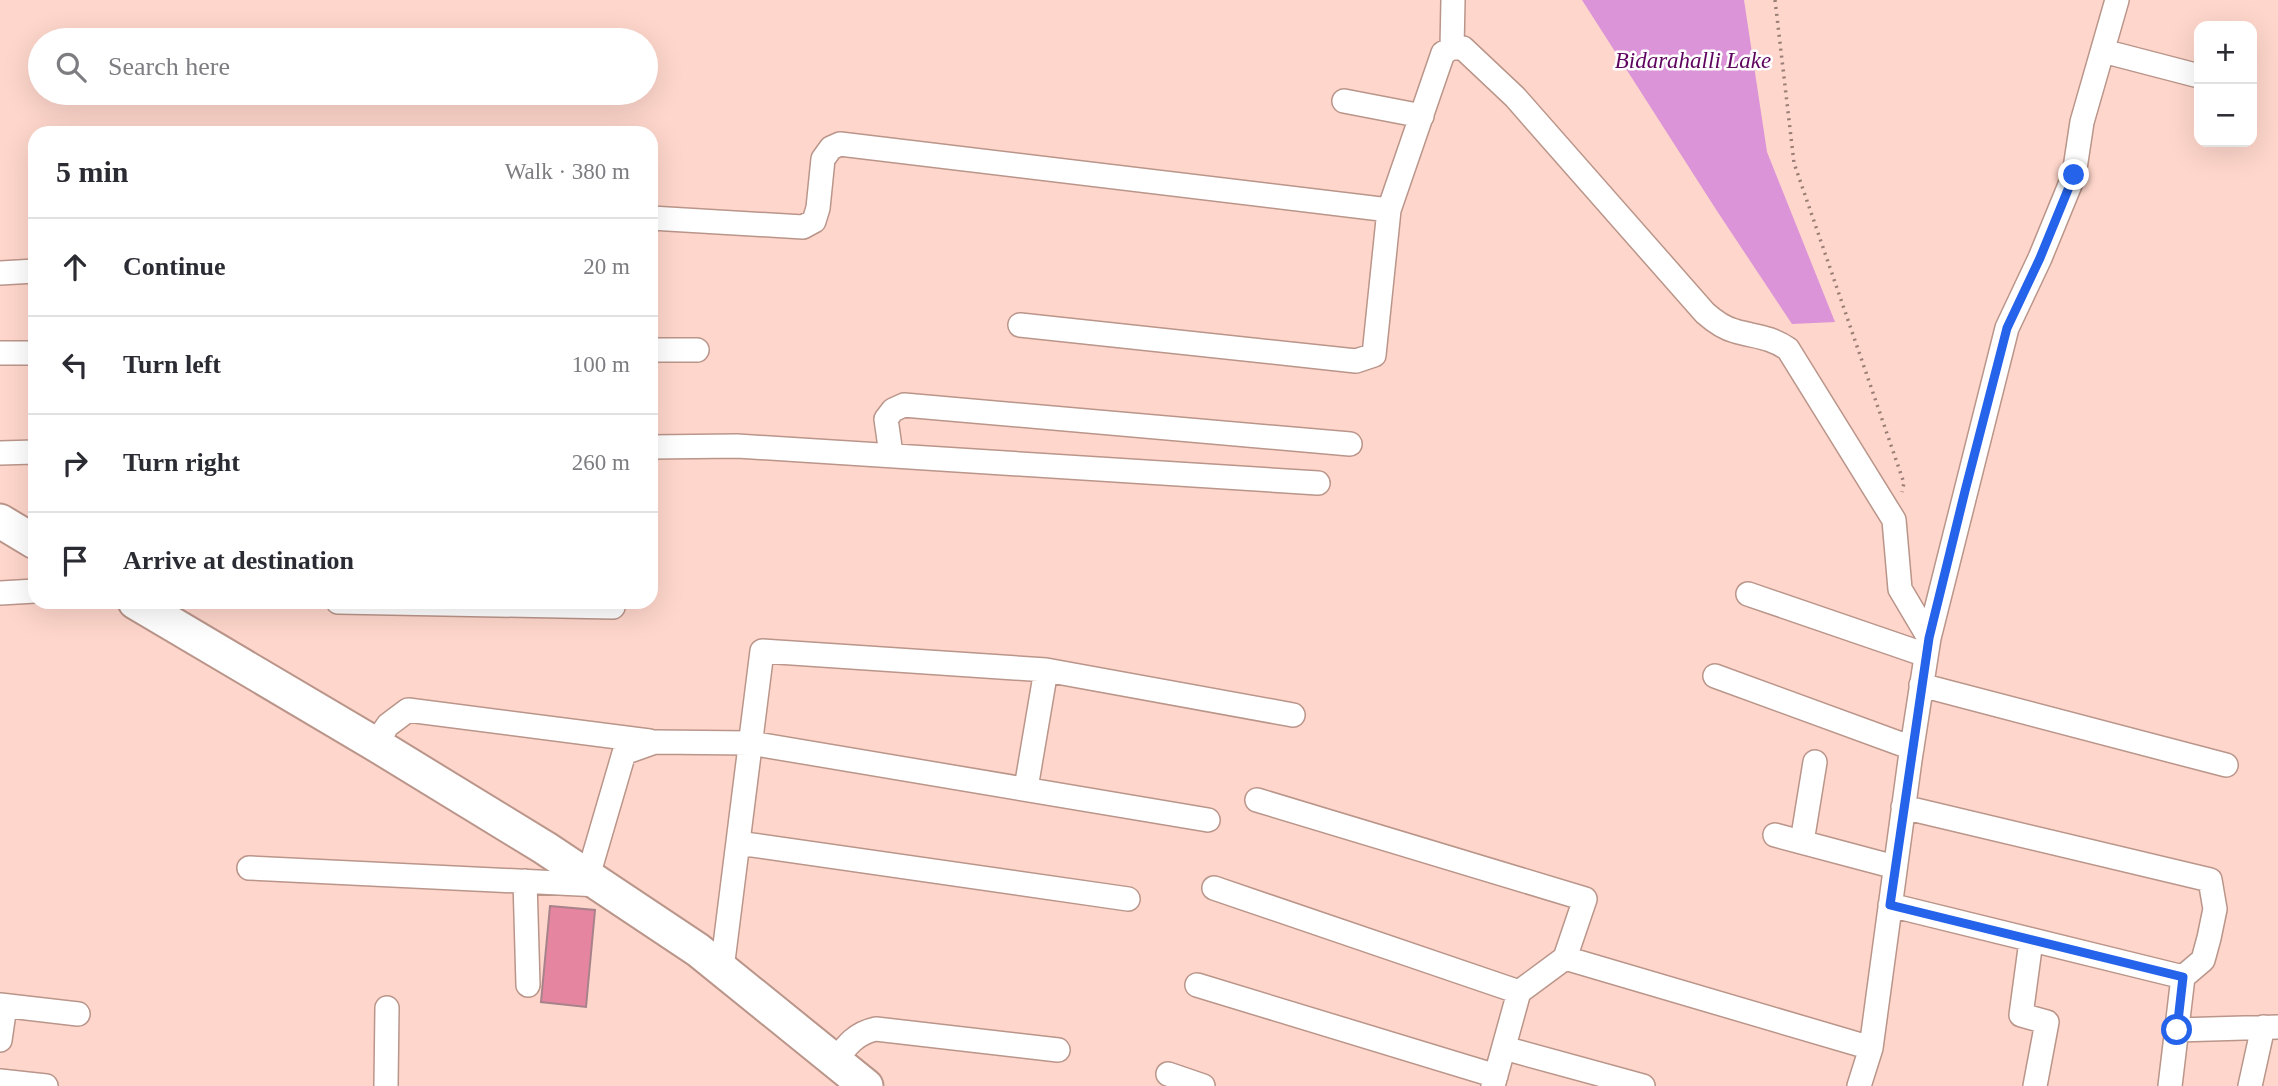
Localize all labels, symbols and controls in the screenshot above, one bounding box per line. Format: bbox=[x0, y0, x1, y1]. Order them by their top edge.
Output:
map controls bbox=[2194, 21, 2257, 147]
button: + bbox=[2194, 21, 2257, 84]
search box bbox=[28, 28, 658, 105]
icon: search bbox=[52, 48, 90, 86]
water label: Bidarahalli Lake bbox=[1615, 48, 1771, 73]
text: Search here bbox=[108, 52, 230, 81]
button: − bbox=[2194, 84, 2257, 147]
text: 5 min bbox=[56, 155, 129, 188]
text: Walk · 380 m bbox=[505, 159, 630, 184]
route end bbox=[2058, 159, 2089, 190]
icon: ahead bbox=[56, 248, 94, 286]
text: Continue bbox=[123, 252, 226, 281]
text: 20 m bbox=[583, 254, 630, 279]
icon: left bbox=[56, 346, 94, 384]
text: Turn left bbox=[123, 350, 221, 379]
text: 100 m bbox=[572, 352, 630, 377]
icon: right bbox=[56, 444, 94, 482]
text: Turn right bbox=[123, 448, 240, 477]
text: 260 m bbox=[572, 450, 630, 475]
icon: arrive bbox=[56, 542, 94, 580]
text: Arrive at destination bbox=[123, 546, 354, 575]
route start bbox=[2161, 1014, 2192, 1045]

